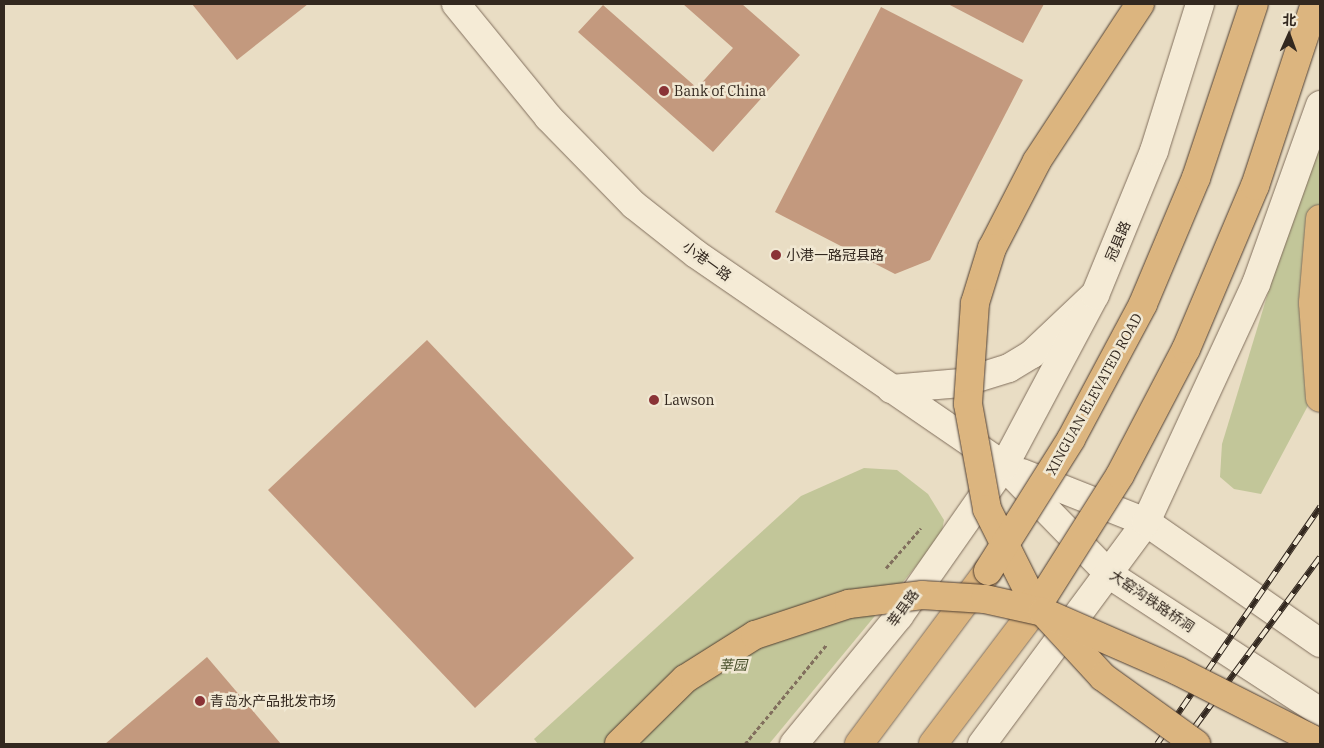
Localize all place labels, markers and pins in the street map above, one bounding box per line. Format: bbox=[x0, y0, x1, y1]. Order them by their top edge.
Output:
place label: Bank of China bbox=[674, 83, 766, 99]
marker: Bank of China bbox=[658, 85, 670, 97]
place label: 小港一路冠县路 bbox=[786, 247, 884, 263]
marker: 小港一路冠县路 bbox=[770, 249, 782, 261]
place label: Lawson bbox=[664, 392, 714, 408]
marker: Lawson bbox=[648, 394, 660, 406]
place label: 青岛水产品批发市场 bbox=[210, 693, 336, 709]
marker: 青岛水产品批发市场 bbox=[194, 695, 206, 707]

